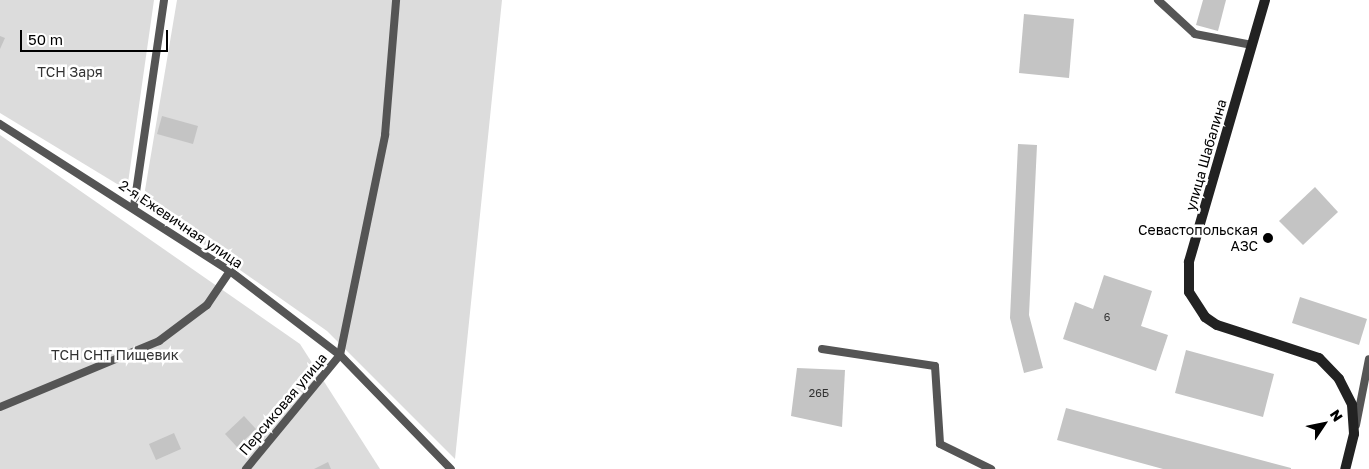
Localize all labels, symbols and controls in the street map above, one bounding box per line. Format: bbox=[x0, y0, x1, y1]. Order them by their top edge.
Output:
scale bar bbox=[22, 20, 170, 52]
text: 50 m bbox=[28, 30, 63, 48]
park label: ТСН Заря bbox=[37, 64, 103, 80]
street label: улица Шабалина bbox=[1182, 97, 1230, 213]
street label: 2-я Ежевичная улица bbox=[116, 176, 246, 272]
place label: Севастопольская АЗС bbox=[1138, 222, 1258, 254]
marker: Севастопольская АЗС bbox=[1262, 232, 1274, 244]
house number: 6 bbox=[1104, 310, 1110, 324]
park label: ТСН СНТ Пищевик bbox=[51, 347, 179, 363]
street label: Персиковая улица bbox=[235, 350, 331, 458]
house number: 26Б bbox=[809, 386, 829, 400]
north arrow bbox=[1299, 399, 1349, 449]
text: N bbox=[1327, 406, 1347, 424]

